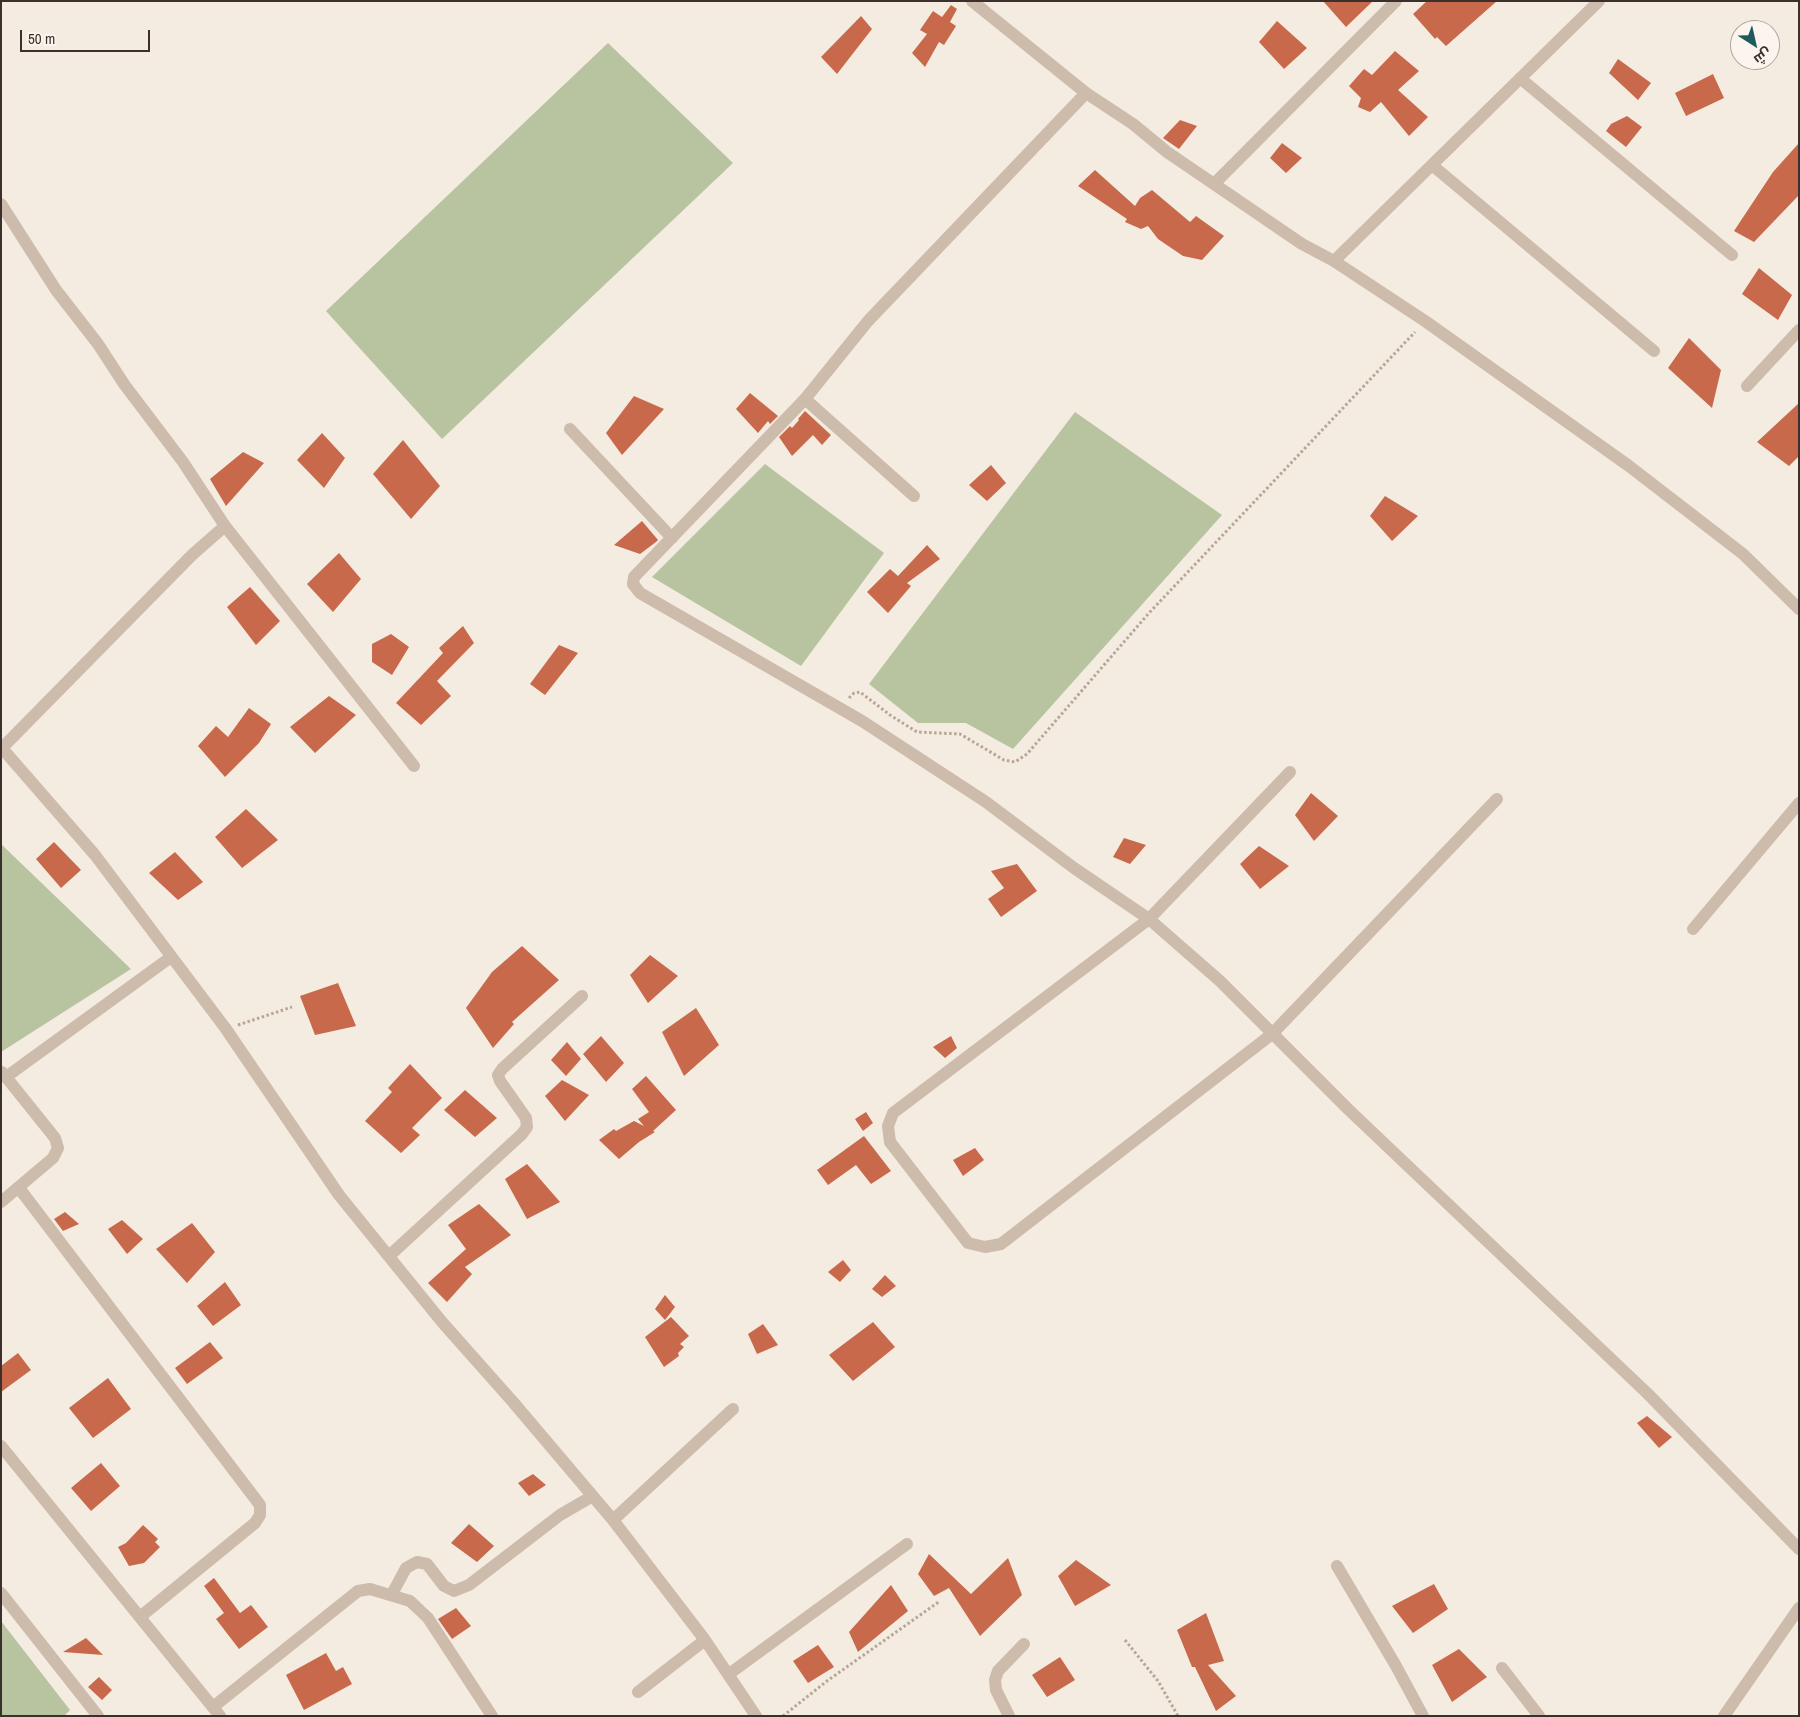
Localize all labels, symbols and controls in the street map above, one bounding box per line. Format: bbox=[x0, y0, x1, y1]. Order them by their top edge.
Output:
scale bar bbox=[22, 20, 152, 52]
north arrow bbox=[1730, 20, 1780, 70]
text: 50 m bbox=[28, 28, 55, 49]
text: ش bbox=[1751, 44, 1776, 69]

